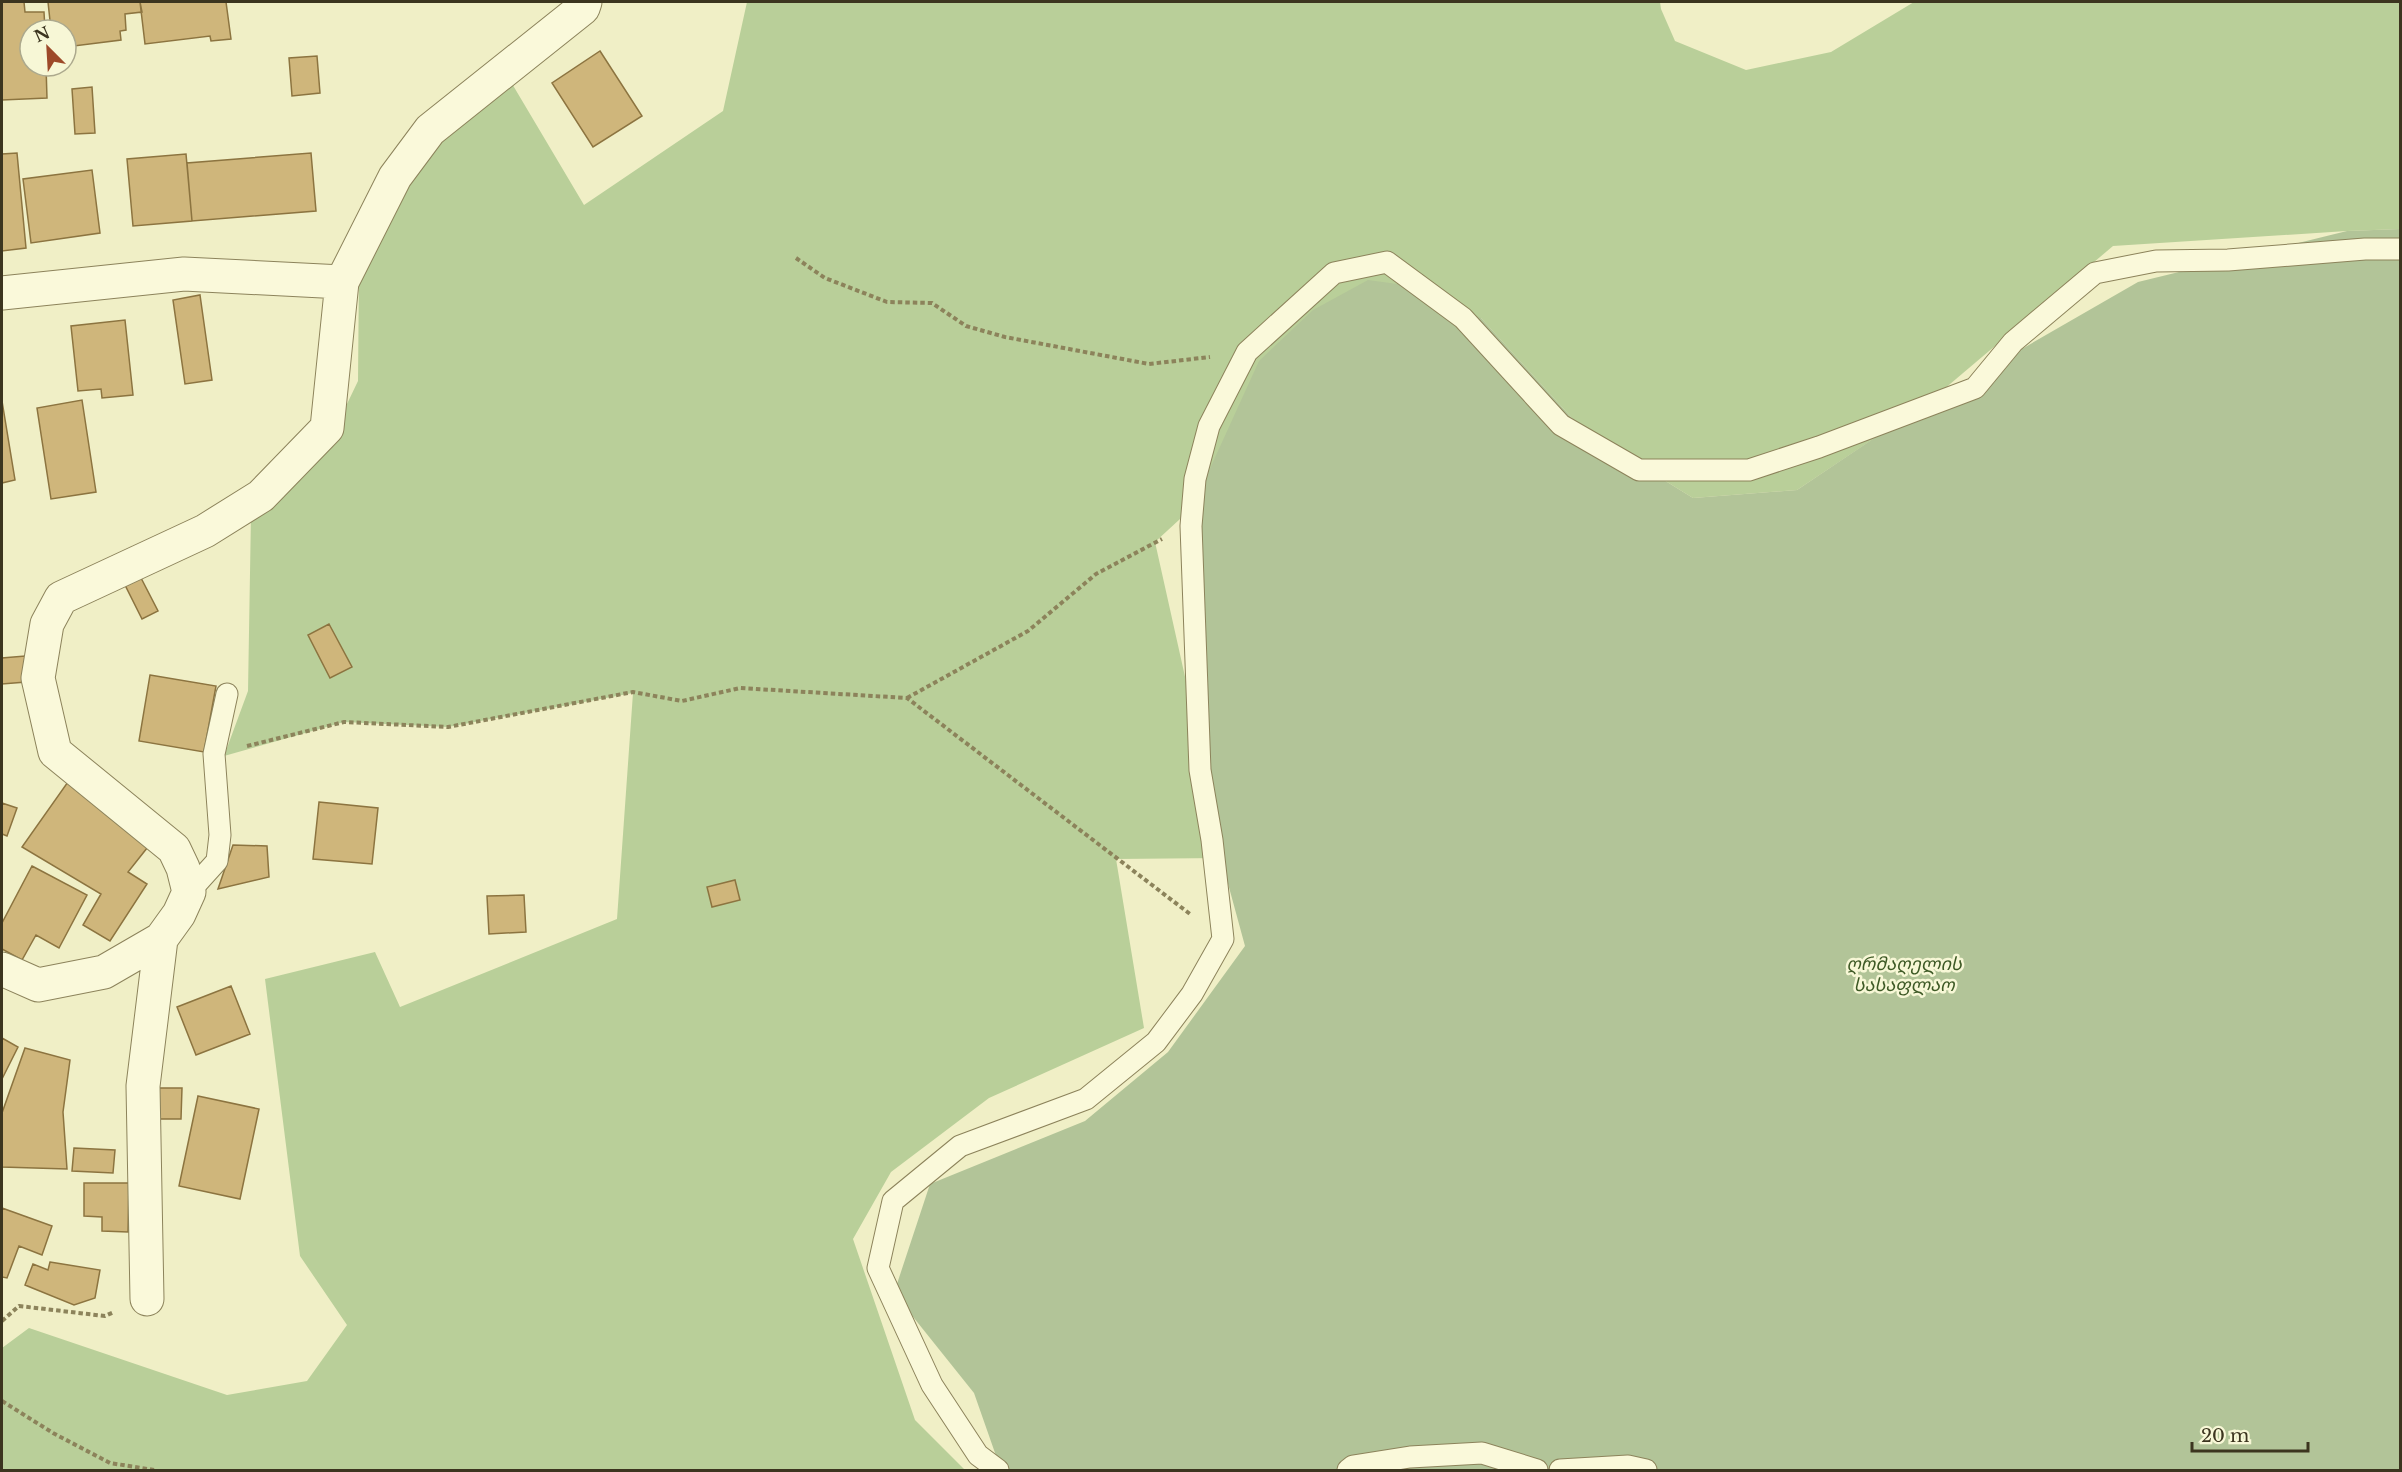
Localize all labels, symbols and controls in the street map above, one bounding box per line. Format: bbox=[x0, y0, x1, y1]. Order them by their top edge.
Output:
north arrow bbox=[18, 18, 78, 78]
text: N bbox=[31, 22, 53, 46]
park label: ღრმაღელის სასაფლაო bbox=[1846, 953, 1963, 996]
scale bar bbox=[2192, 1415, 2308, 1453]
text: 20 m bbox=[2201, 1425, 2249, 1447]

